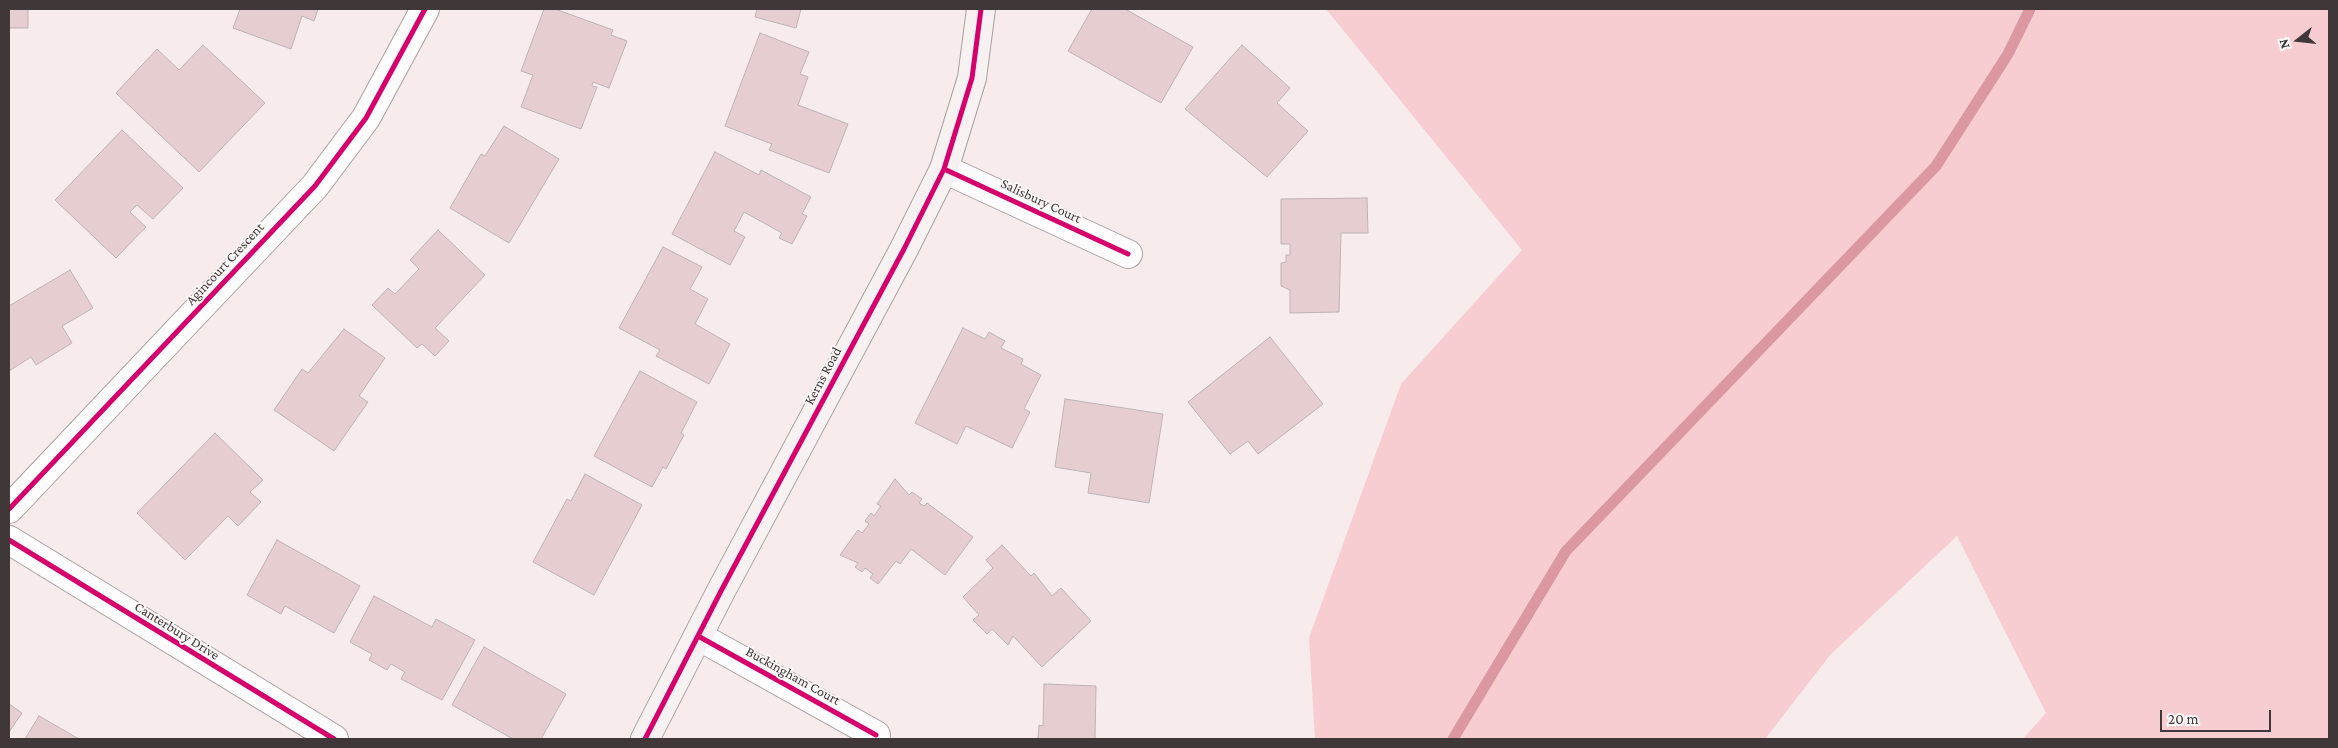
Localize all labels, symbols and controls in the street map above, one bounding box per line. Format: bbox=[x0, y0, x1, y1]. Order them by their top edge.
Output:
north arrow bbox=[2273, 15, 2323, 65]
text: N bbox=[2275, 37, 2293, 51]
street label: Salisbury Court bbox=[998, 175, 1084, 227]
street label: Agincourt Crescent bbox=[182, 219, 268, 309]
street label: Kerns Road bbox=[801, 344, 845, 408]
street label: Canterbury Drive bbox=[131, 598, 223, 664]
street label: Buckingham Court bbox=[743, 643, 843, 709]
scale bar bbox=[2163, 700, 2274, 732]
text: 20 m bbox=[2168, 711, 2199, 727]

